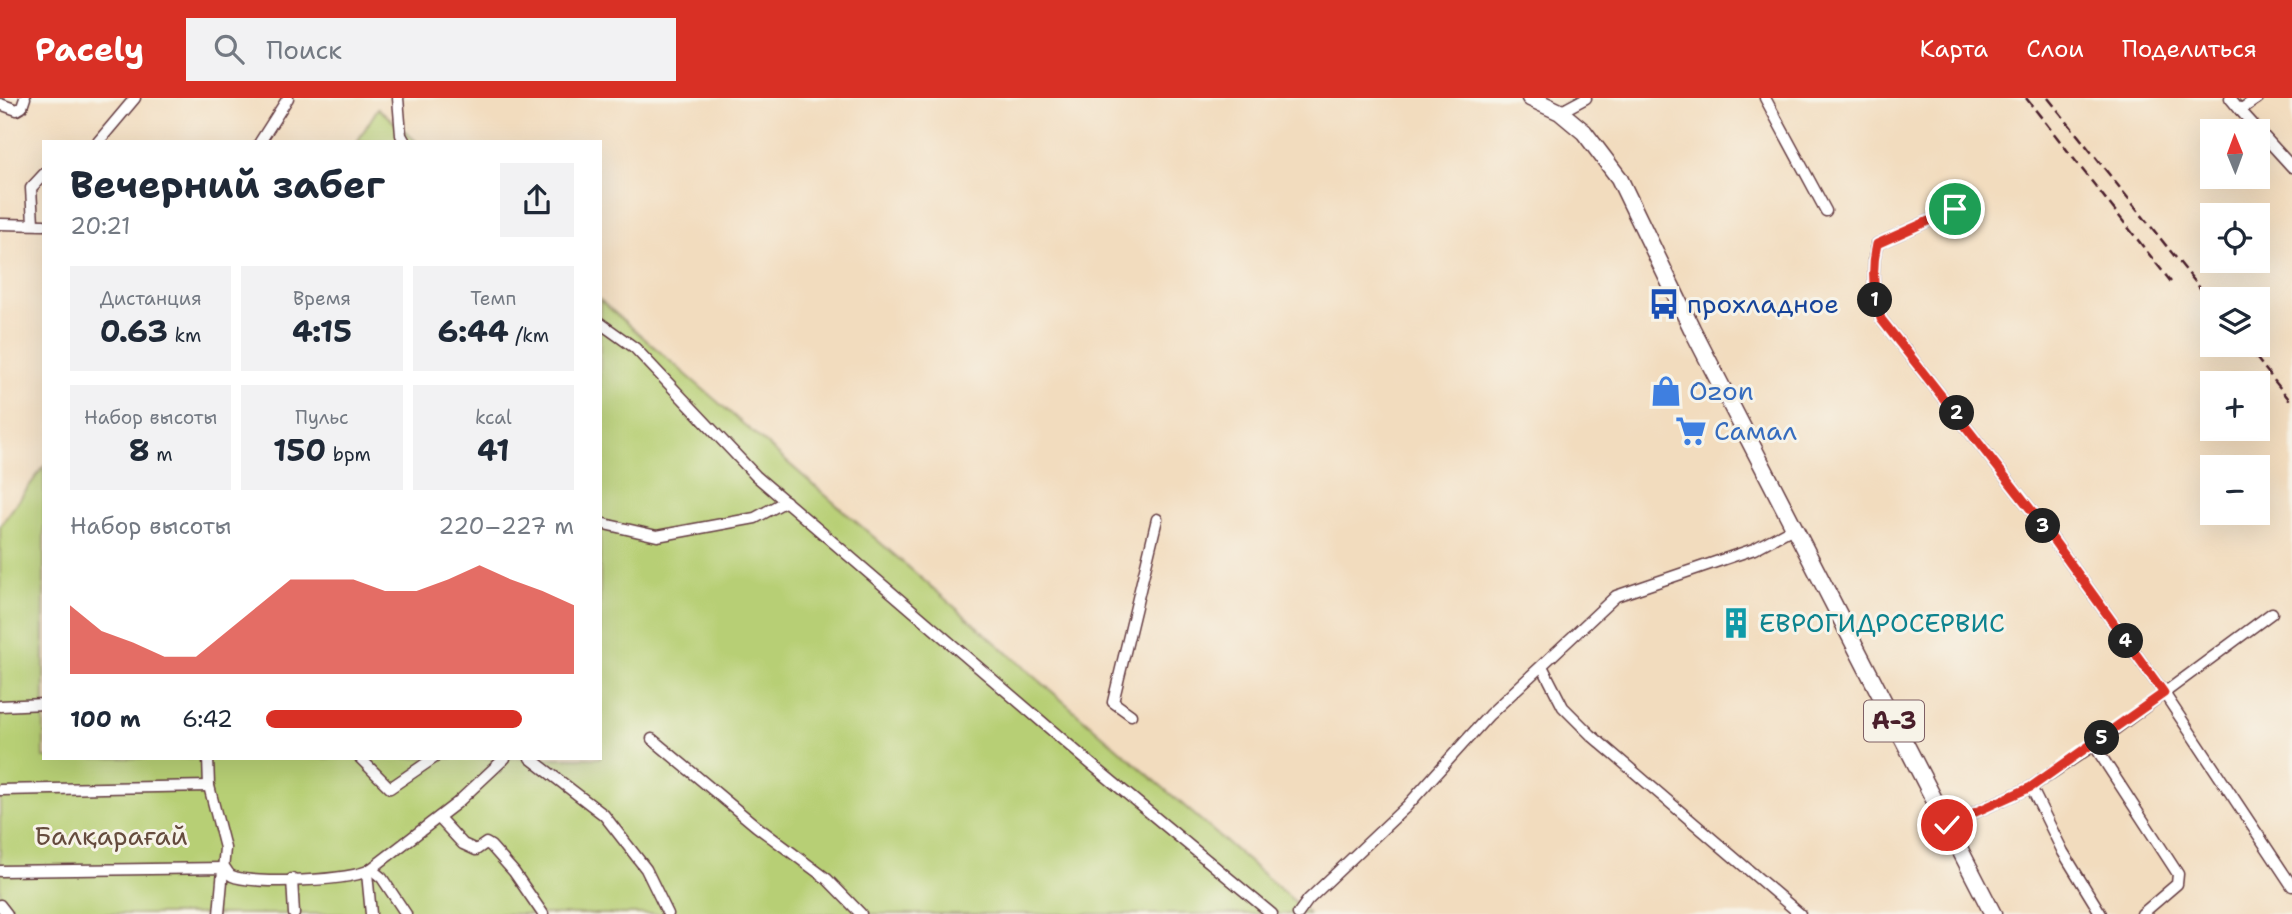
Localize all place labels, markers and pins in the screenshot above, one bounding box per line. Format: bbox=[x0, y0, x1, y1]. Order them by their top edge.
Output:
pin bbox=[1925, 179, 1985, 239]
pin: 1 bbox=[1857, 282, 1892, 318]
place label: прохладное bbox=[1687, 286, 1839, 321]
bus stop icon: прохладное bbox=[1647, 287, 1681, 321]
place label: Ozon bbox=[1689, 373, 1754, 408]
shop icon: Ozon bbox=[1649, 374, 1683, 408]
pin: 2 bbox=[1940, 396, 1974, 430]
place label: Самал bbox=[1714, 413, 1798, 448]
supermarket icon: Самал bbox=[1674, 414, 1708, 448]
pin: 3 bbox=[2025, 508, 2060, 544]
place label: ЕВРОГИДРОСЕРВИС bbox=[1759, 605, 2005, 640]
building icon: ЕВРОГИДРОСЕРВИС bbox=[1719, 606, 1753, 640]
pin: 4 bbox=[2108, 624, 2144, 658]
pin: 5 bbox=[2084, 720, 2120, 756]
pin bbox=[1917, 795, 1977, 855]

